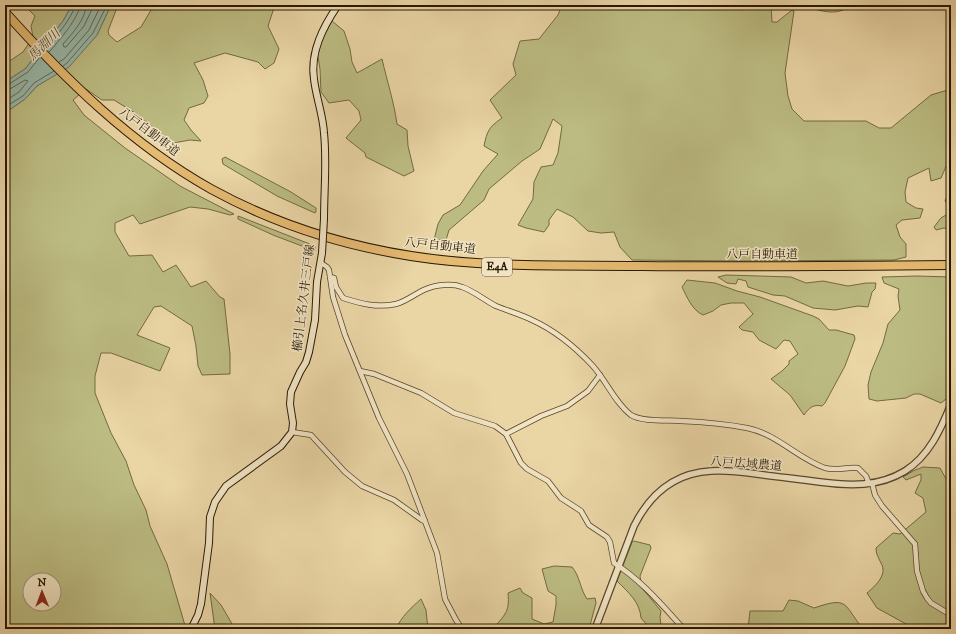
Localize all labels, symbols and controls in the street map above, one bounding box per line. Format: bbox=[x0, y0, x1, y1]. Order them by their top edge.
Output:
water label: 馬淵川 bbox=[24, 24, 65, 64]
street label: 八戸自動車道 bbox=[116, 104, 182, 160]
street label: 八戸自動車道 bbox=[403, 235, 477, 257]
street label: 櫛引上名久井三戸線 bbox=[290, 243, 318, 353]
street label: 八戸自動車道 bbox=[726, 247, 798, 262]
road number: E4A bbox=[482, 258, 512, 276]
street label: 八戸広域農道 bbox=[710, 454, 782, 474]
north arrow bbox=[22, 572, 62, 612]
text: N bbox=[37, 576, 46, 590]

